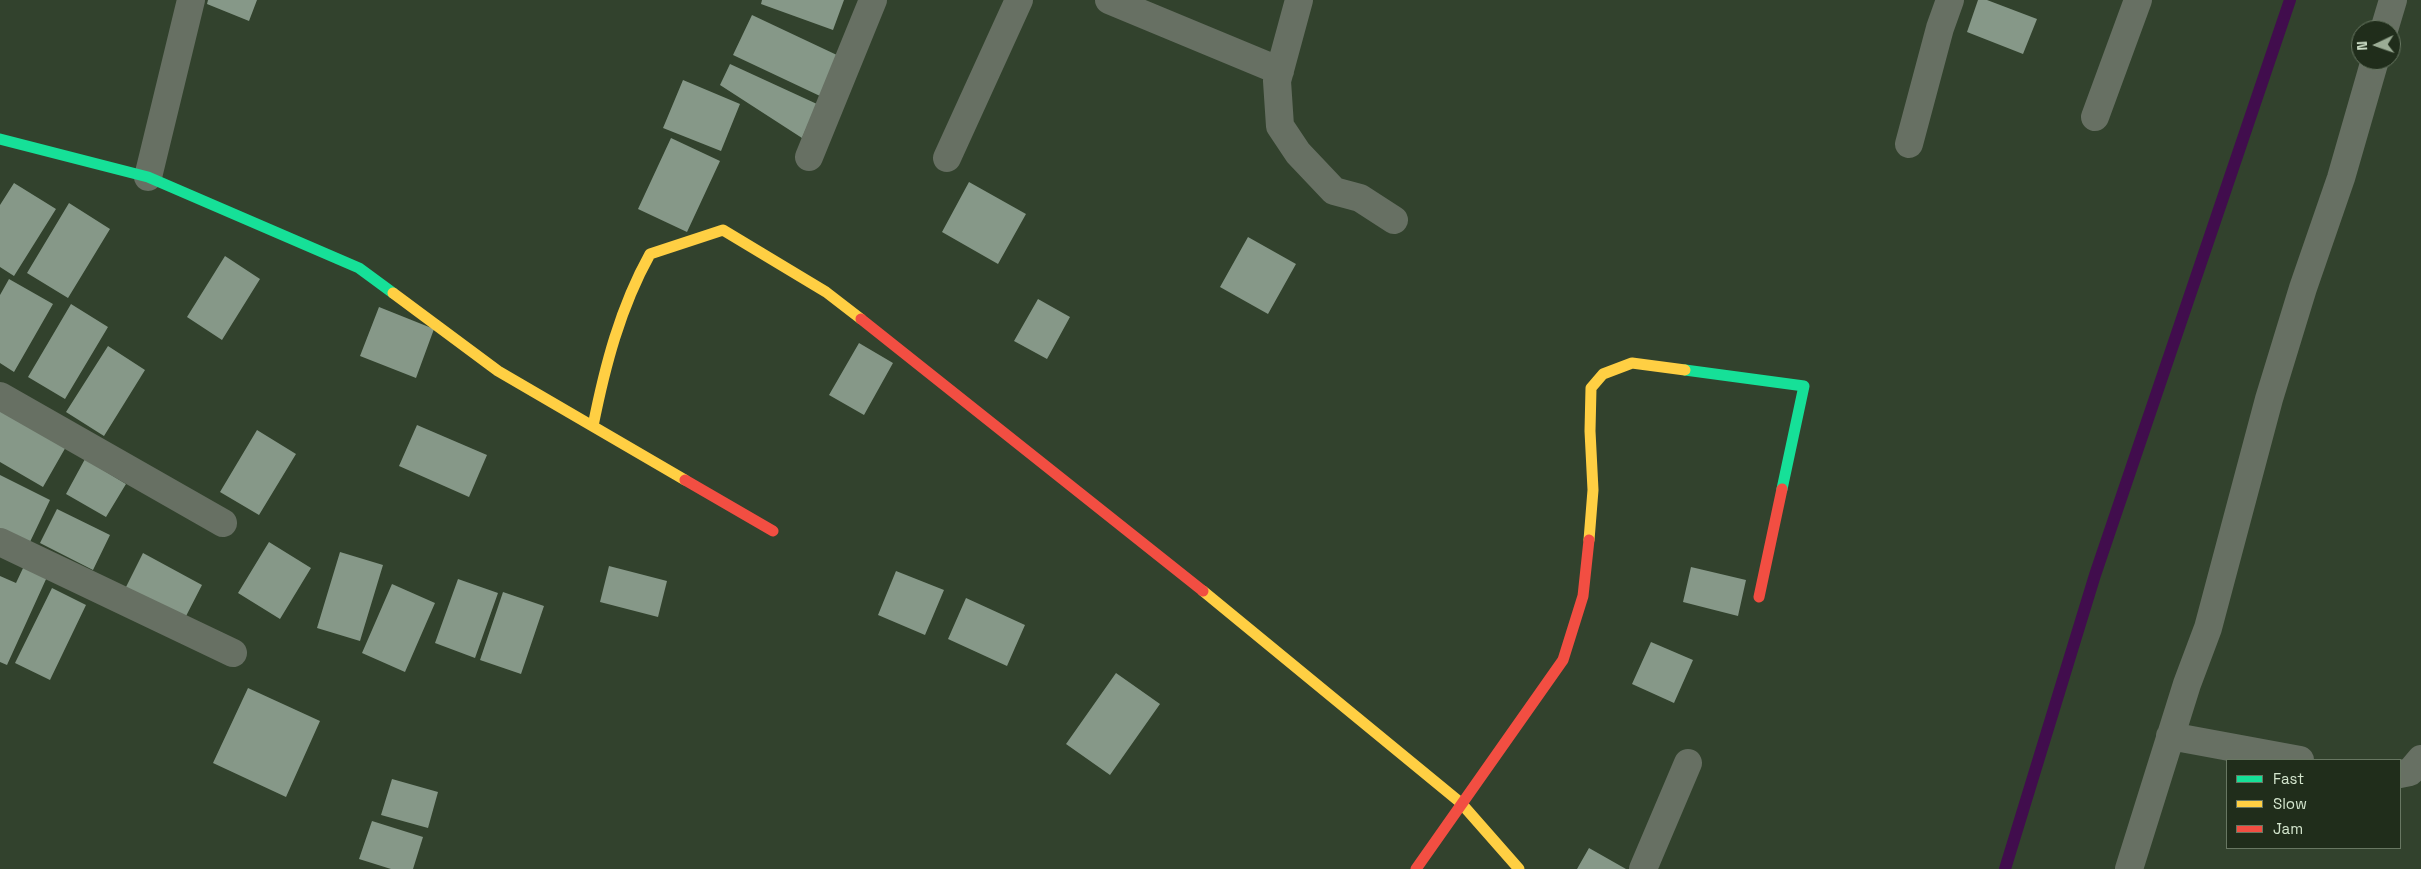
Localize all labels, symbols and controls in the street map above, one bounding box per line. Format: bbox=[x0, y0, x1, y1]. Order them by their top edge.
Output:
north arrow bbox=[2351, 20, 2401, 70]
text: N bbox=[2353, 41, 2371, 51]
legend bbox=[2226, 759, 2401, 849]
text: Fast bbox=[2273, 769, 2304, 788]
text: Slow bbox=[2273, 794, 2307, 813]
text: Jam bbox=[2273, 819, 2303, 838]

